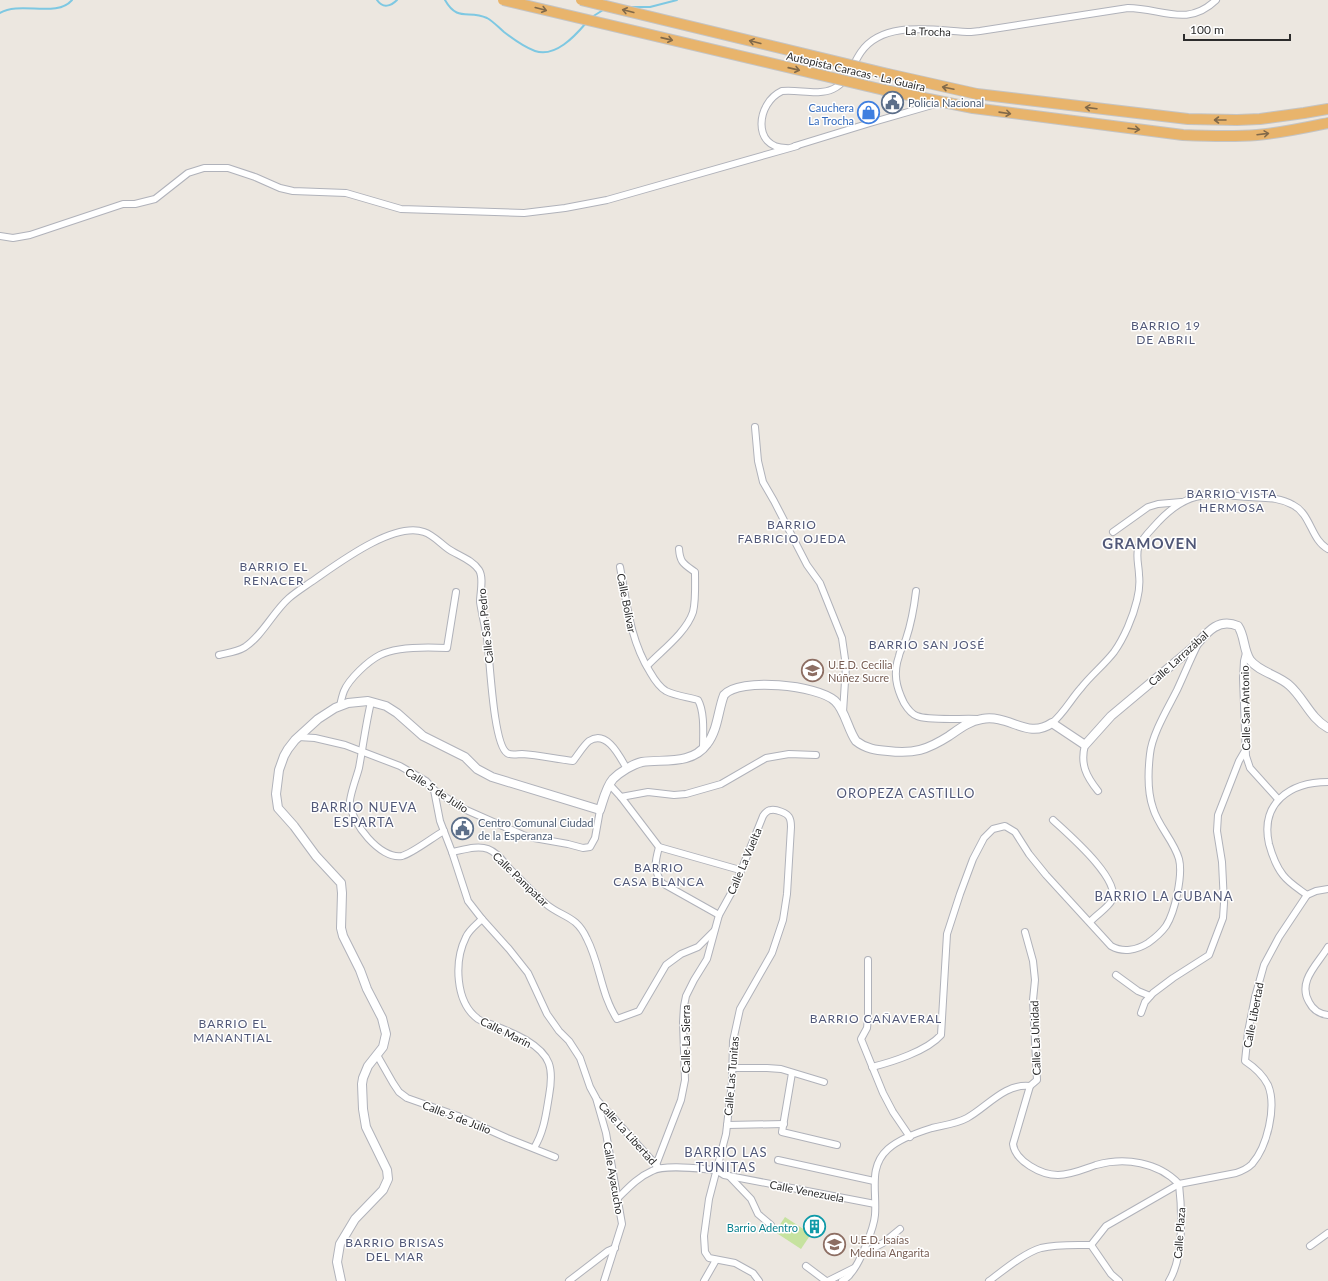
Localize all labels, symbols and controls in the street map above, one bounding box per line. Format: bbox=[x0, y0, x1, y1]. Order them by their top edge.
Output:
one-way arrow bbox=[534, 6, 547, 13]
one-way arrow bbox=[622, 7, 635, 15]
scale bar bbox=[1184, 16, 1290, 42]
text: 100 m bbox=[1190, 22, 1224, 37]
street label: La Trocha bbox=[905, 24, 951, 38]
one-way arrow bbox=[660, 36, 673, 44]
one-way arrow bbox=[749, 37, 762, 45]
street label: Autopista Caracas - La Guaira bbox=[785, 49, 927, 93]
one-way arrow bbox=[787, 66, 800, 74]
one-way arrow bbox=[942, 84, 955, 92]
public building icon: Policia Nacional bbox=[879, 89, 905, 115]
place label: Policia Nacional bbox=[908, 96, 984, 109]
shop icon: Cauchera La Trocha bbox=[856, 100, 882, 126]
place label: Cauchera La Trocha bbox=[808, 101, 854, 127]
one-way arrow bbox=[1084, 104, 1097, 112]
one-way arrow bbox=[998, 109, 1011, 117]
one-way arrow bbox=[1214, 116, 1227, 124]
one-way arrow bbox=[1127, 126, 1140, 133]
one-way arrow bbox=[1256, 130, 1269, 138]
district label: BARRIO 19 DE ABRIL bbox=[1131, 318, 1201, 347]
district label: BARRIO VISTA HERMOSA bbox=[1187, 486, 1277, 515]
district label: BARRIO FABRICIO OJEDA bbox=[737, 517, 847, 546]
district label: GRAMOVEN bbox=[1102, 534, 1198, 552]
district label: BARRIO EL RENACER bbox=[240, 559, 308, 588]
street label: Calle Bolívar bbox=[615, 572, 639, 634]
street label: Calle San Pedro bbox=[475, 588, 495, 664]
street label: Calle Larrazábal bbox=[1145, 628, 1211, 688]
district label: BARRIO SAN JOSÉ bbox=[869, 637, 985, 652]
school or university icon: U.E.D. Cecilia Núñez Sucre bbox=[799, 657, 825, 683]
place label: U.E.D. Cecilia Núñez Sucre bbox=[828, 658, 893, 684]
street label: Calle San Antonio bbox=[1238, 665, 1252, 751]
street label: Calle 5 de Julio bbox=[403, 765, 471, 815]
district label: OROPEZA CASTILLO bbox=[837, 785, 975, 801]
district label: BARRIO NUEVA ESPARTA bbox=[311, 799, 417, 830]
public building icon: Centro Comunal Ciudad de la Esperanza bbox=[449, 815, 475, 841]
place label: Centro Comunal Ciudad de la Esperanza bbox=[478, 816, 593, 842]
street label: Calle La Vuelta bbox=[724, 826, 764, 896]
street label: Calle Pampatar bbox=[490, 849, 552, 909]
district label: BARRIO CASA BLANCA bbox=[613, 860, 705, 889]
district label: BARRIO LA CUBANA bbox=[1094, 888, 1234, 904]
street label: Calle Libertad bbox=[1240, 981, 1266, 1049]
street label: Calle La Unidad bbox=[1027, 1000, 1043, 1076]
street label: Calle La Sierra bbox=[679, 1005, 692, 1073]
district label: BARRIO CAÑAVERAL bbox=[810, 1011, 942, 1026]
street label: Calle Marín bbox=[478, 1014, 534, 1050]
district label: BARRIO EL MANANTIAL bbox=[193, 1016, 273, 1045]
street label: Calle Las Tunitas bbox=[721, 1036, 741, 1116]
street label: Calle 5 de Julio bbox=[421, 1098, 493, 1136]
street label: Calle La Libertad bbox=[596, 1099, 660, 1167]
street label: Calle Ayacucho bbox=[601, 1141, 627, 1215]
district label: BARRIO LAS TUNITAS bbox=[684, 1144, 768, 1175]
street label: Calle Venezuela bbox=[769, 1177, 845, 1205]
street label: Calle Plaza bbox=[1171, 1207, 1187, 1259]
building icon: Barrio Adentro bbox=[801, 1214, 827, 1240]
place label: Barrio Adentro bbox=[727, 1221, 798, 1234]
school or university icon: U.E.D. Isaías Medina Angarita bbox=[821, 1232, 847, 1258]
place label: U.E.D. Isaías Medina Angarita bbox=[850, 1233, 930, 1259]
district label: BARRIO BRISAS DEL MAR bbox=[345, 1235, 445, 1264]

